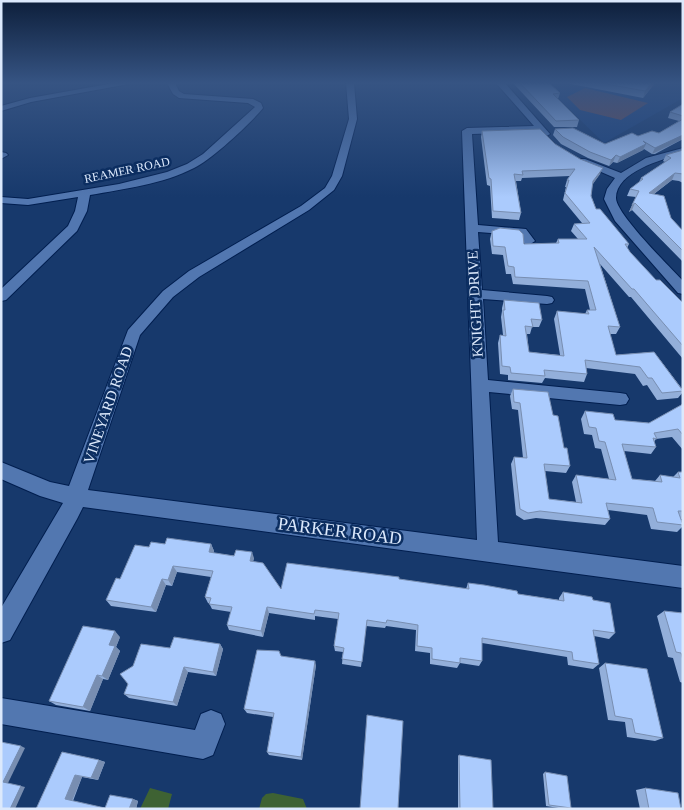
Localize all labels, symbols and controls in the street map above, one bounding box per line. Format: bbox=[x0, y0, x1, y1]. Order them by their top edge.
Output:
street label: REAMER ROAD bbox=[83, 154, 171, 186]
street label: KNIGHT DRIVE bbox=[464, 250, 486, 358]
street label: VINEYARD ROAD bbox=[80, 344, 136, 466]
street label: PARKER ROAD bbox=[277, 513, 403, 549]

